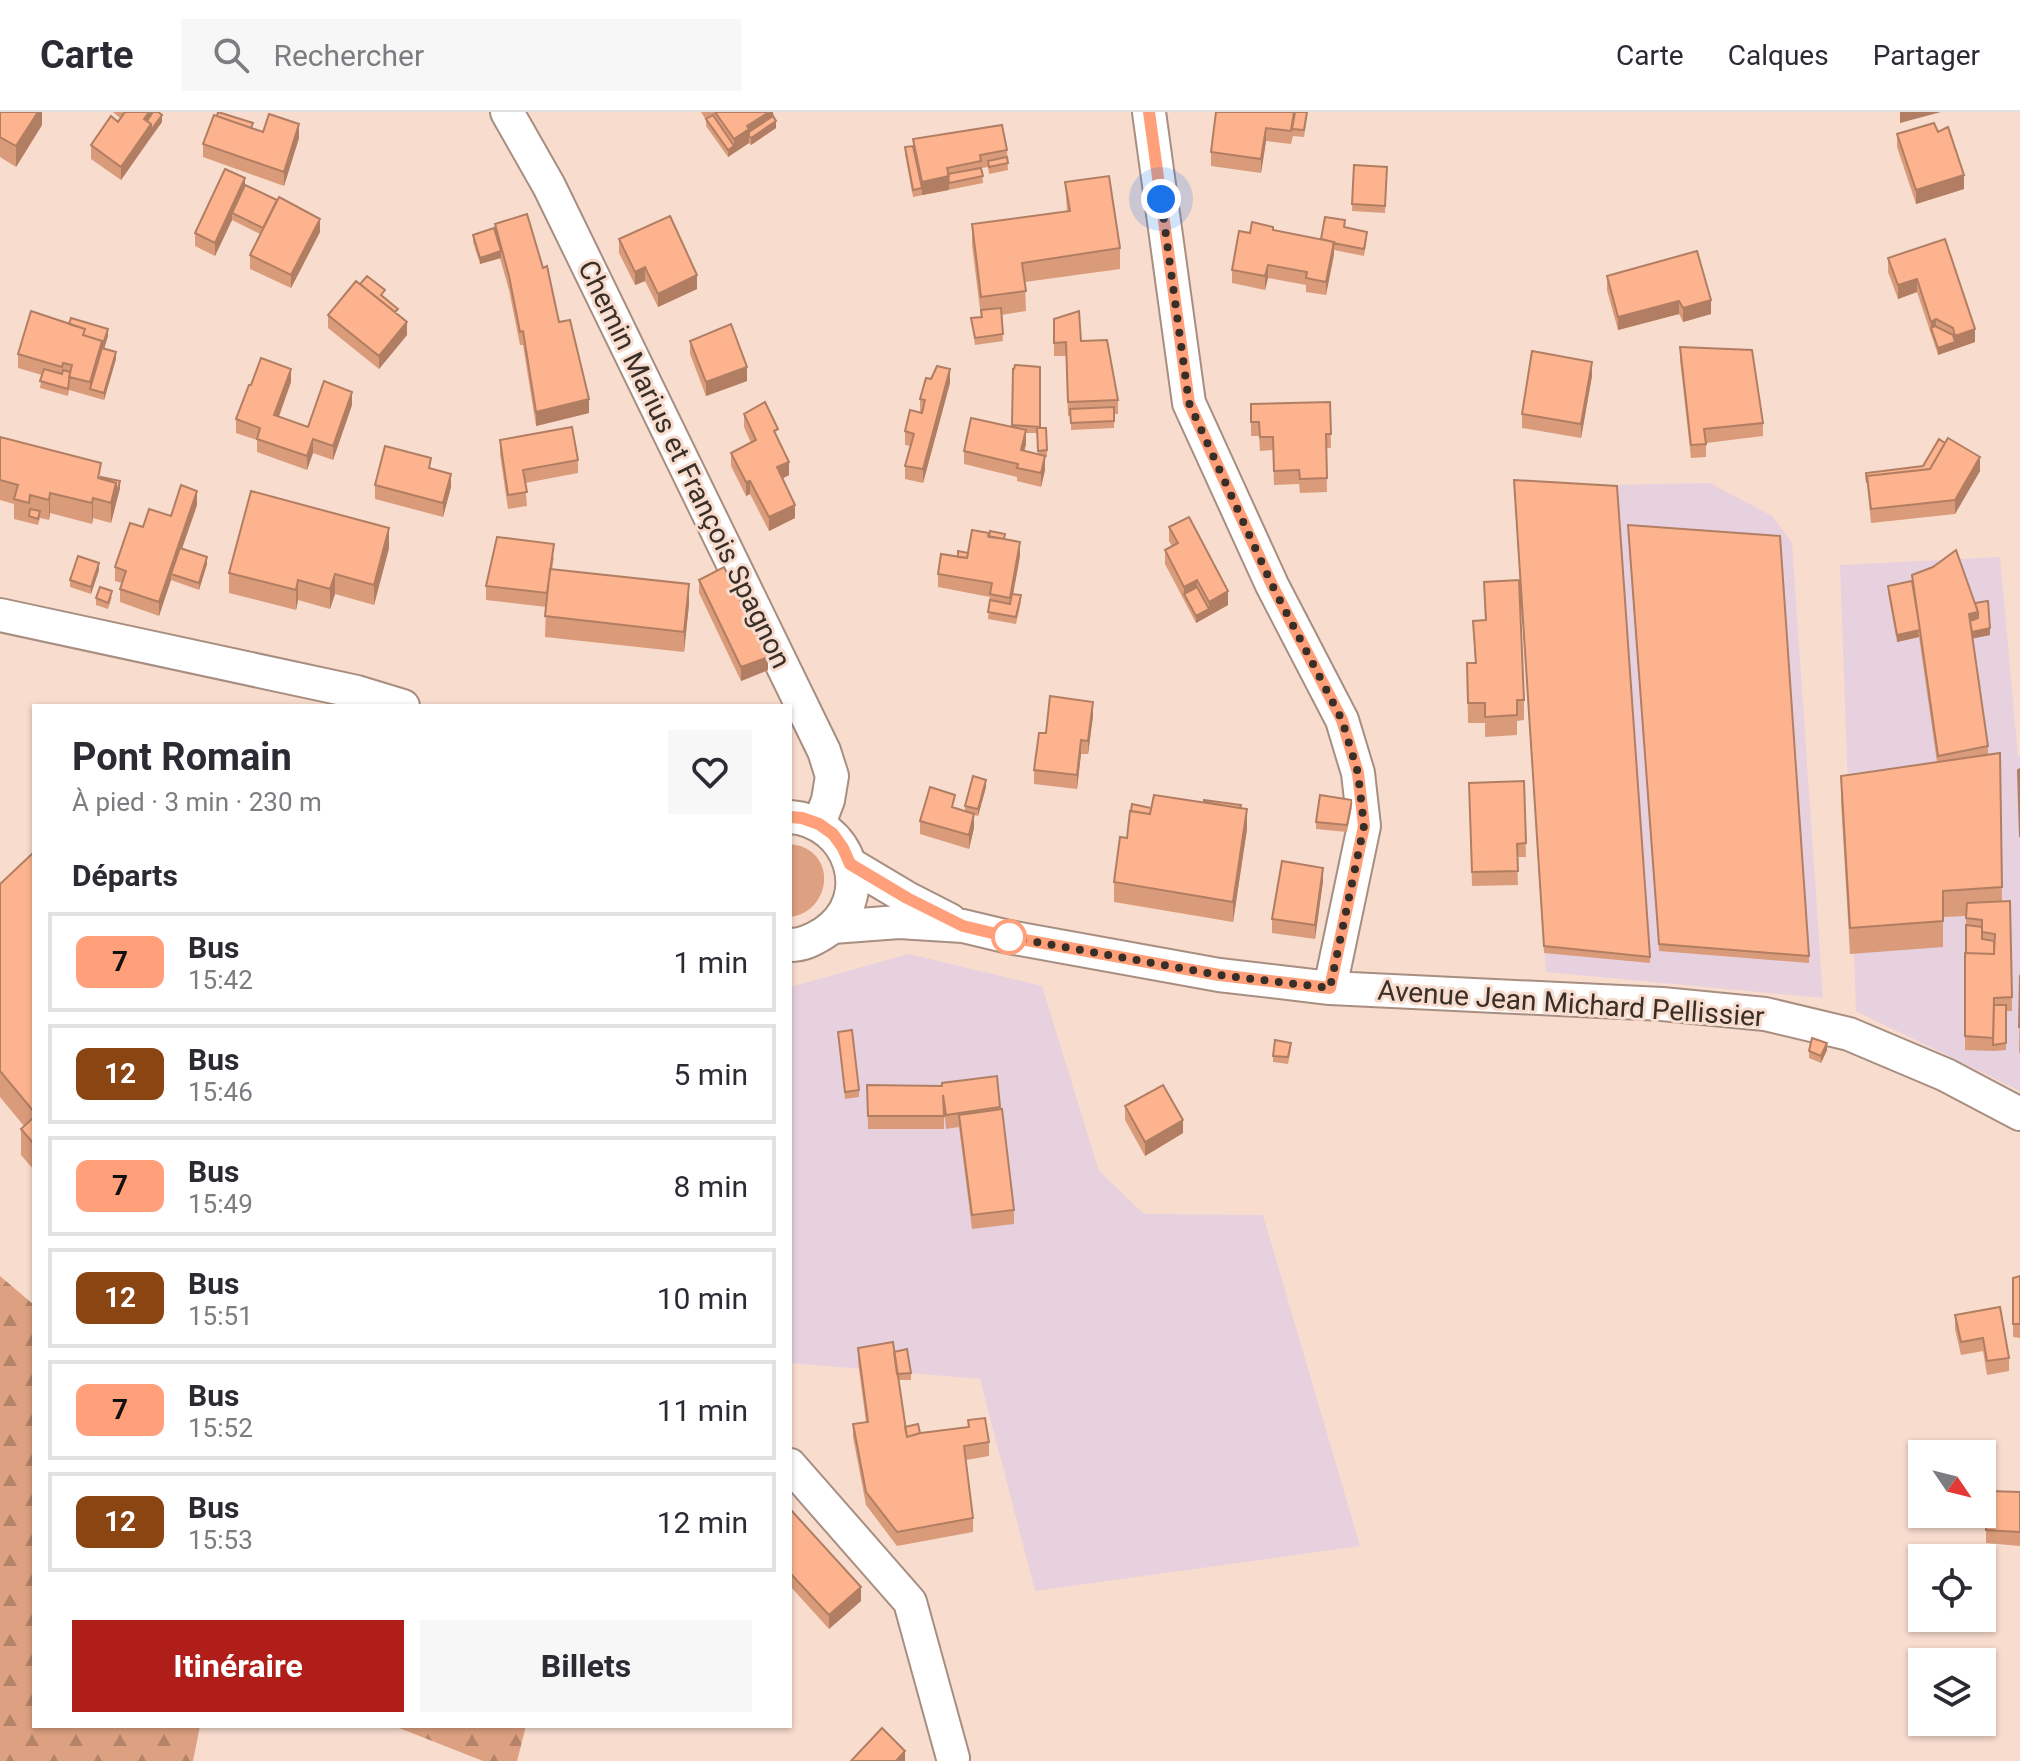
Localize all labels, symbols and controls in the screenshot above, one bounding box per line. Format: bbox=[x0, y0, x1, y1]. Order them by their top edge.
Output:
search box bbox=[181, 19, 741, 91]
text: Carte bbox=[40, 33, 133, 77]
icon: search bbox=[209, 33, 253, 77]
text: Rechercher bbox=[273, 38, 424, 73]
text: Carte bbox=[1616, 39, 1684, 72]
text: Calques bbox=[1728, 39, 1829, 72]
text: Partager bbox=[1873, 39, 1980, 72]
your location bbox=[1141, 179, 1181, 219]
street label: Chemin Marius et François Spagnon bbox=[571, 255, 798, 674]
button: heart bbox=[668, 730, 752, 814]
text: Pont Romain bbox=[72, 735, 292, 779]
text: À pied · 3 min · 230 m bbox=[72, 787, 322, 817]
text: Départs bbox=[72, 858, 178, 893]
unlabelled marker bbox=[992, 920, 1026, 954]
text: Bus bbox=[188, 930, 239, 965]
text: 7 bbox=[112, 945, 128, 978]
text: 1 min bbox=[674, 945, 748, 980]
text: 15:42 bbox=[188, 965, 253, 995]
street label: Avenue Jean Michard Pellissier bbox=[1376, 974, 1766, 1034]
text: Bus bbox=[188, 1042, 239, 1077]
text: 12 bbox=[104, 1057, 136, 1090]
text: 5 min bbox=[674, 1057, 748, 1092]
text: 15:46 bbox=[188, 1077, 253, 1107]
text: Bus bbox=[188, 1154, 239, 1189]
text: 7 bbox=[112, 1169, 128, 1202]
text: 8 min bbox=[674, 1169, 748, 1204]
text: 15:49 bbox=[188, 1189, 253, 1219]
text: Bus bbox=[188, 1266, 239, 1301]
text: 12 bbox=[104, 1281, 136, 1314]
text: 10 min bbox=[657, 1281, 748, 1316]
text: 15:51 bbox=[188, 1301, 253, 1331]
text: Bus bbox=[188, 1378, 239, 1413]
text: 7 bbox=[112, 1393, 128, 1426]
text: 11 min bbox=[657, 1393, 748, 1428]
text: 15:52 bbox=[188, 1413, 253, 1443]
north arrow bbox=[1908, 1440, 1996, 1528]
map controls bbox=[1908, 1440, 1996, 1736]
text: Bus bbox=[188, 1490, 239, 1525]
text: 12 bbox=[104, 1505, 136, 1538]
text: 12 min bbox=[657, 1505, 748, 1540]
text: 15:53 bbox=[188, 1525, 253, 1555]
button: locate bbox=[1908, 1544, 1996, 1632]
button: Itinéraire bbox=[72, 1620, 404, 1712]
button: Billets bbox=[420, 1620, 752, 1712]
button: layers bbox=[1908, 1648, 1996, 1736]

